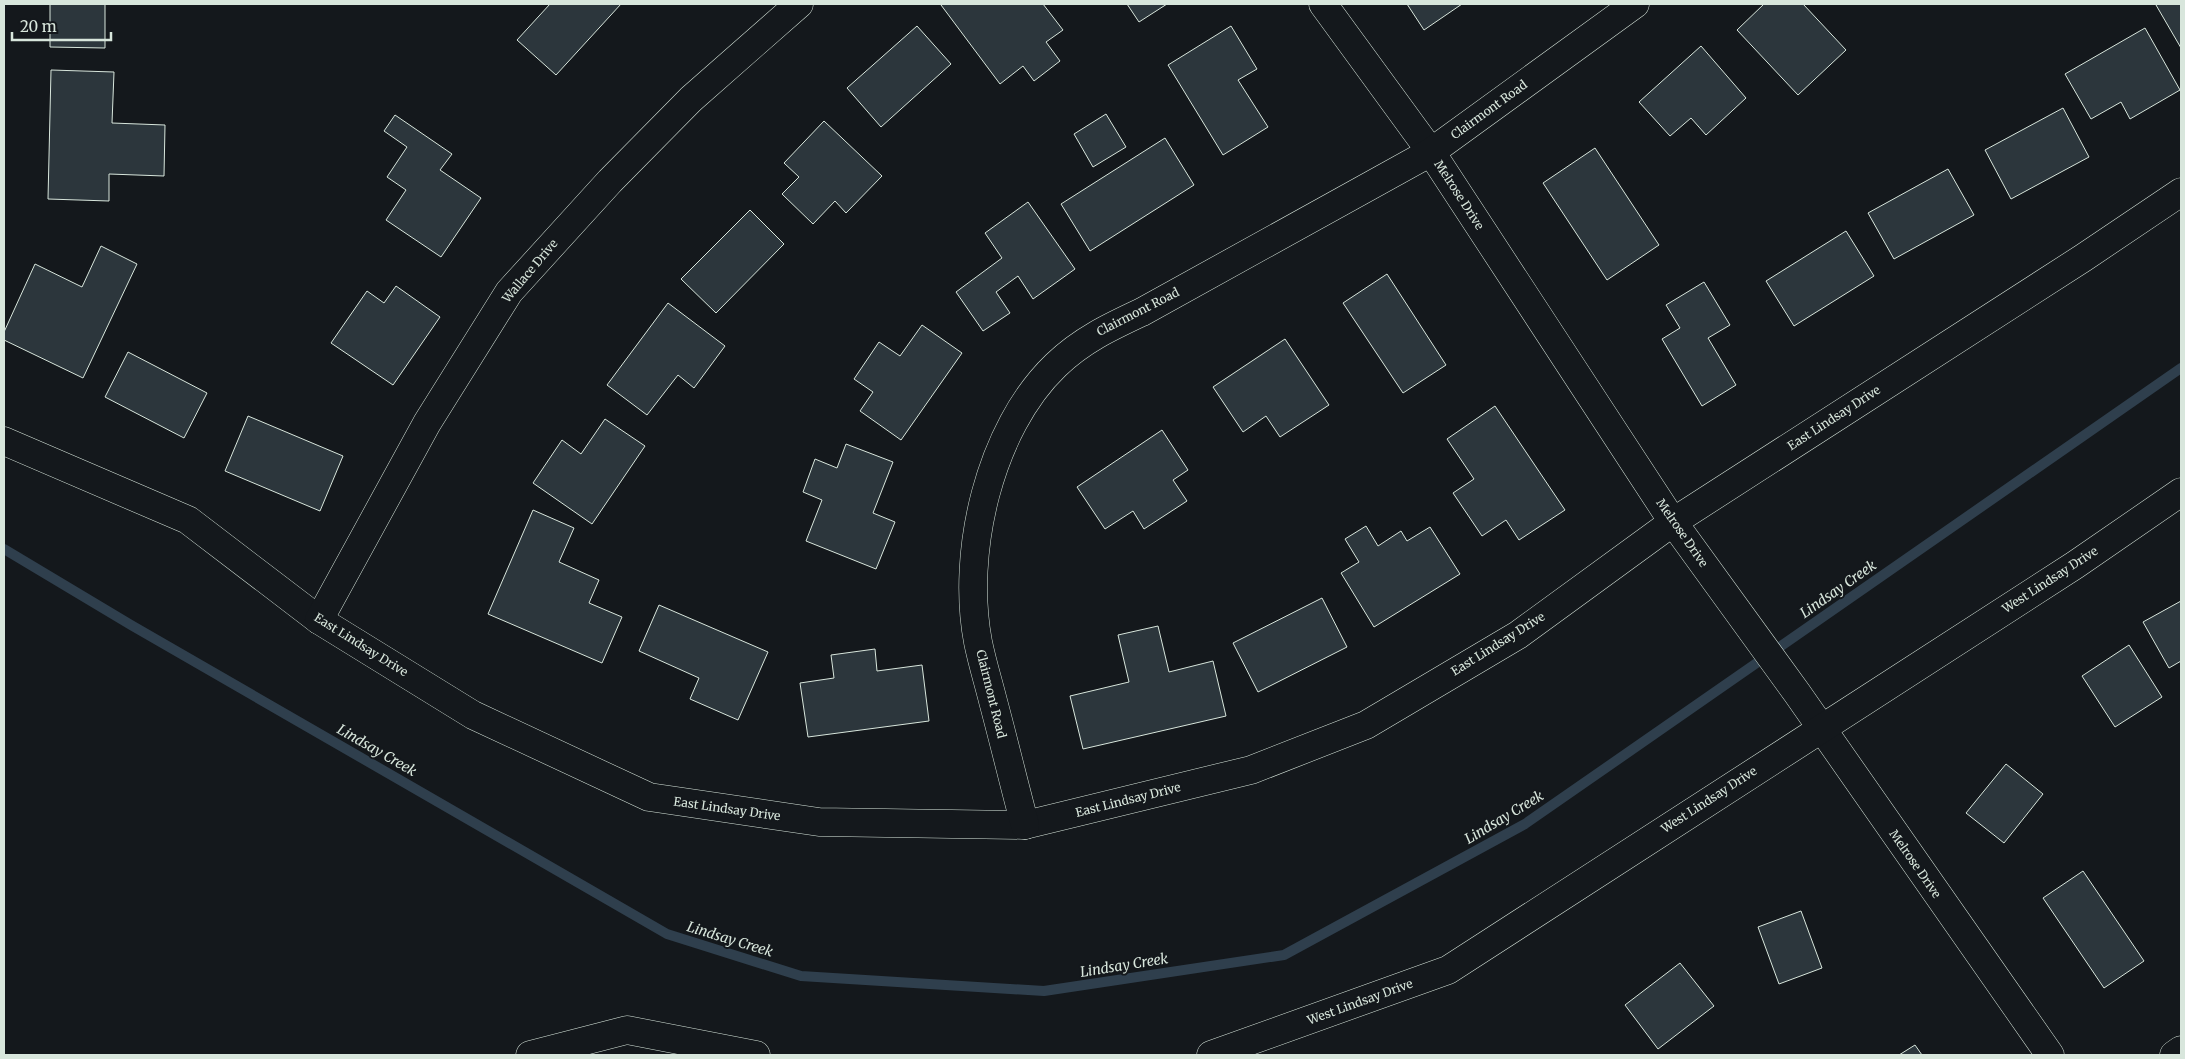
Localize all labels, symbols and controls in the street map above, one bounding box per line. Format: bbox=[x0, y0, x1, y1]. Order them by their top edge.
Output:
scale bar bbox=[12, 10, 111, 42]
text: 20 m bbox=[20, 17, 57, 36]
street label: Clairmont Road bbox=[1448, 77, 1530, 142]
street label: Melrose Drive bbox=[1431, 157, 1487, 232]
street label: Wallace Drive bbox=[498, 236, 560, 306]
street label: Clairmont Road bbox=[1094, 284, 1182, 339]
street label: East Lindsay Drive bbox=[1784, 382, 1883, 453]
street label: Melrose Drive bbox=[1653, 496, 1712, 570]
street label: West Lindsay Drive bbox=[1998, 543, 2100, 617]
water label: Lindsay Creek bbox=[1796, 556, 1880, 622]
street label: East Lindsay Drive bbox=[1448, 609, 1547, 678]
street label: East Lindsay Drive bbox=[312, 610, 411, 679]
street label: Clairmont Road bbox=[973, 648, 1010, 740]
water label: Lindsay Creek bbox=[334, 720, 420, 780]
street label: West Lindsay Drive bbox=[1657, 763, 1759, 837]
street label: East Lindsay Drive bbox=[1074, 779, 1182, 820]
water label: Lindsay Creek bbox=[1461, 786, 1547, 848]
street label: East Lindsay Drive bbox=[673, 794, 781, 823]
street label: Melrose Drive bbox=[1886, 827, 1945, 901]
water label: Lindsay Creek bbox=[685, 917, 775, 961]
water label: Lindsay Creek bbox=[1079, 949, 1170, 981]
street label: West Lindsay Drive bbox=[1304, 976, 1415, 1028]

